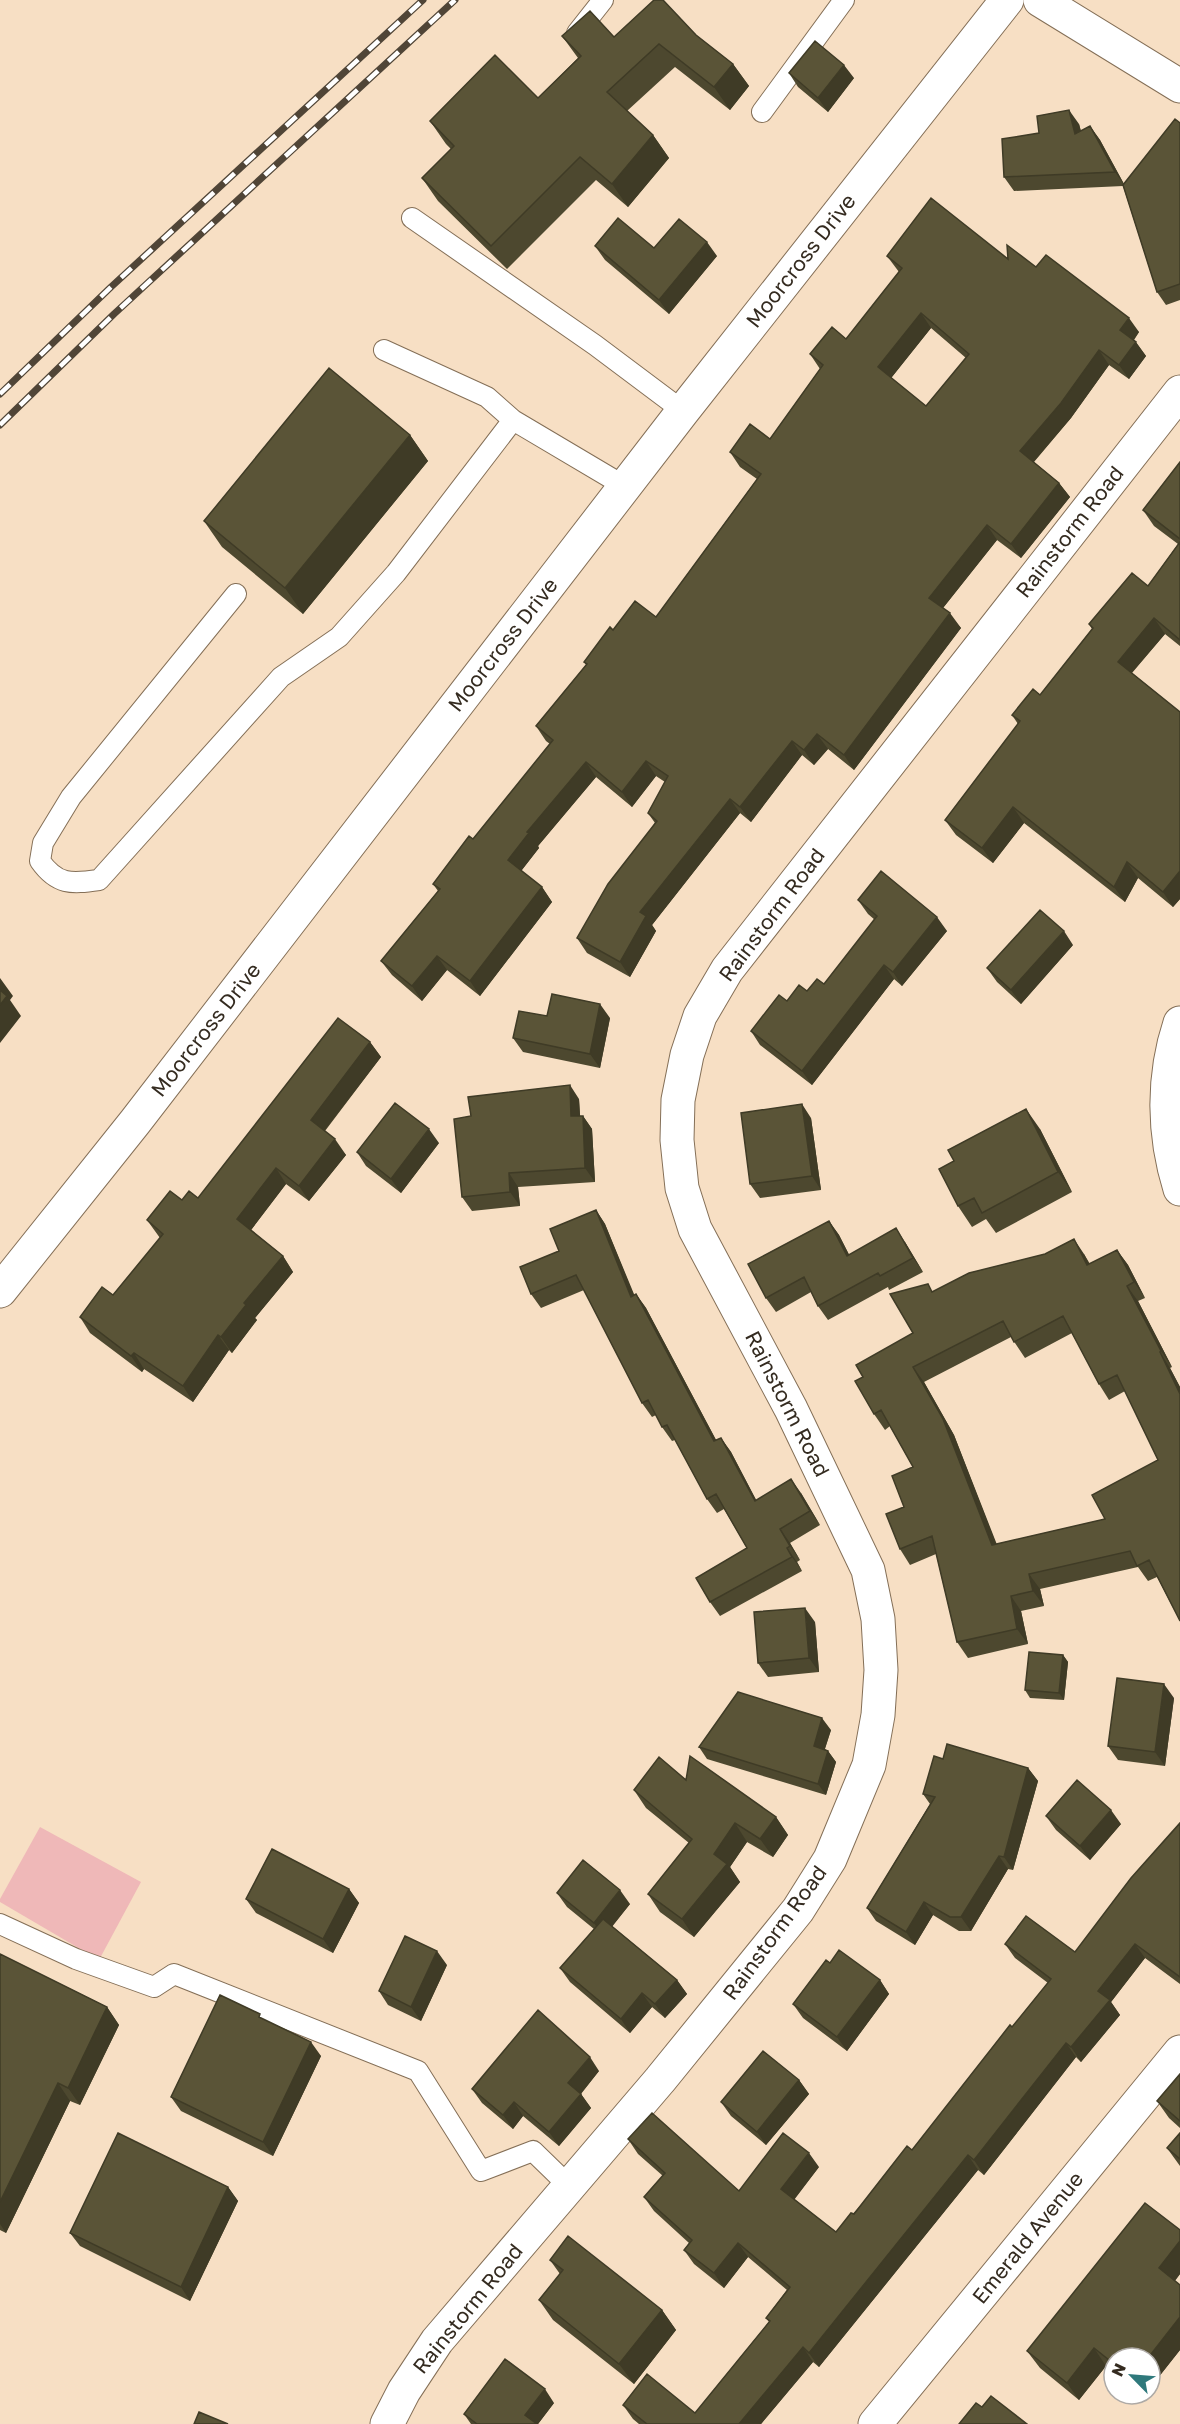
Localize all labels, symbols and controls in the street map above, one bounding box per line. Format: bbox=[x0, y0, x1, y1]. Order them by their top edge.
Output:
street label: Moorcross Drive bbox=[740, 188, 861, 333]
street label: Rainstorm Road bbox=[1010, 460, 1129, 602]
street label: Moorcross Drive bbox=[442, 572, 563, 717]
street label: Rainstorm Road bbox=[713, 843, 830, 986]
street label: Moorcross Drive bbox=[145, 957, 266, 1102]
street label: Rainstorm Road bbox=[740, 1326, 836, 1481]
street label: Rainstorm Road bbox=[717, 1860, 832, 2005]
street label: Emerald Avenue bbox=[966, 2166, 1088, 2309]
street label: Rainstorm Road bbox=[407, 2238, 528, 2379]
north arrow bbox=[1102, 2346, 1162, 2406]
text: N bbox=[1107, 2360, 1130, 2379]

